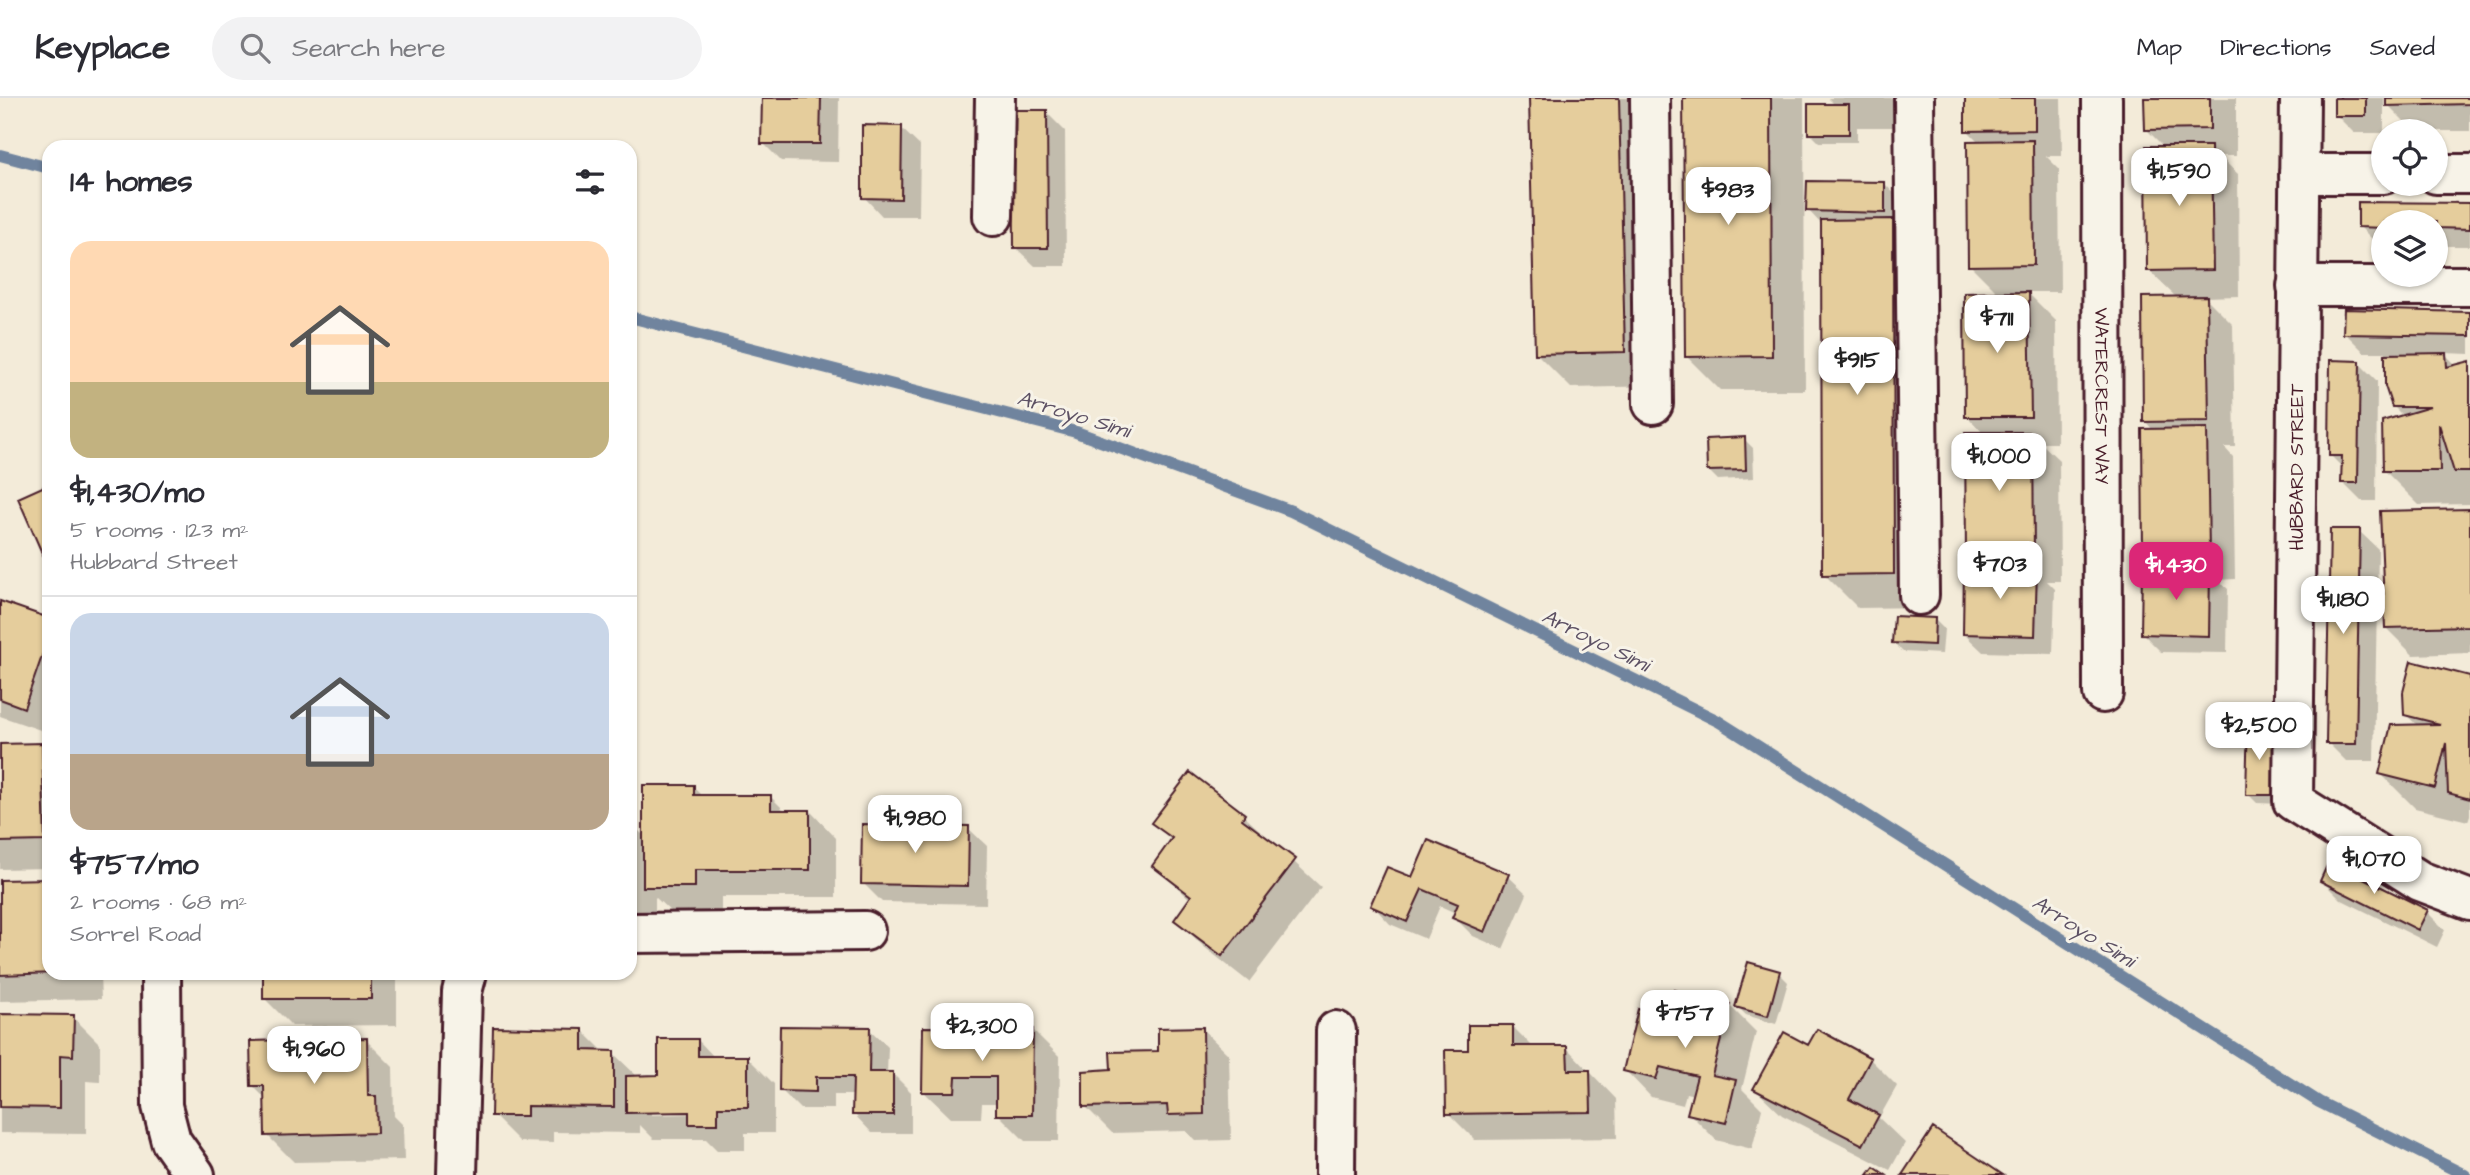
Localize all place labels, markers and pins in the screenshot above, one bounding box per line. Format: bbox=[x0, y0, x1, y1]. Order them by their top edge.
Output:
pin: $1,590 bbox=[2122, 148, 2236, 208]
pin: $983 bbox=[1687, 167, 1769, 227]
pin: $711 bbox=[1956, 296, 2038, 355]
pin: $915 bbox=[1816, 338, 1898, 397]
pin: $1,000 bbox=[1942, 434, 2056, 493]
pin: $703 bbox=[1959, 542, 2041, 601]
pin: $1,430 bbox=[2119, 542, 2233, 602]
pin: $1,180 bbox=[2286, 576, 2400, 636]
pin: $2,500 bbox=[2202, 702, 2316, 762]
pin: $1,980 bbox=[858, 796, 972, 855]
pin: $1,070 bbox=[2317, 836, 2431, 896]
pin: $757 bbox=[1644, 990, 1726, 1050]
pin: $2,300 bbox=[925, 1004, 1039, 1063]
pin: $1,960 bbox=[257, 1026, 371, 1086]

